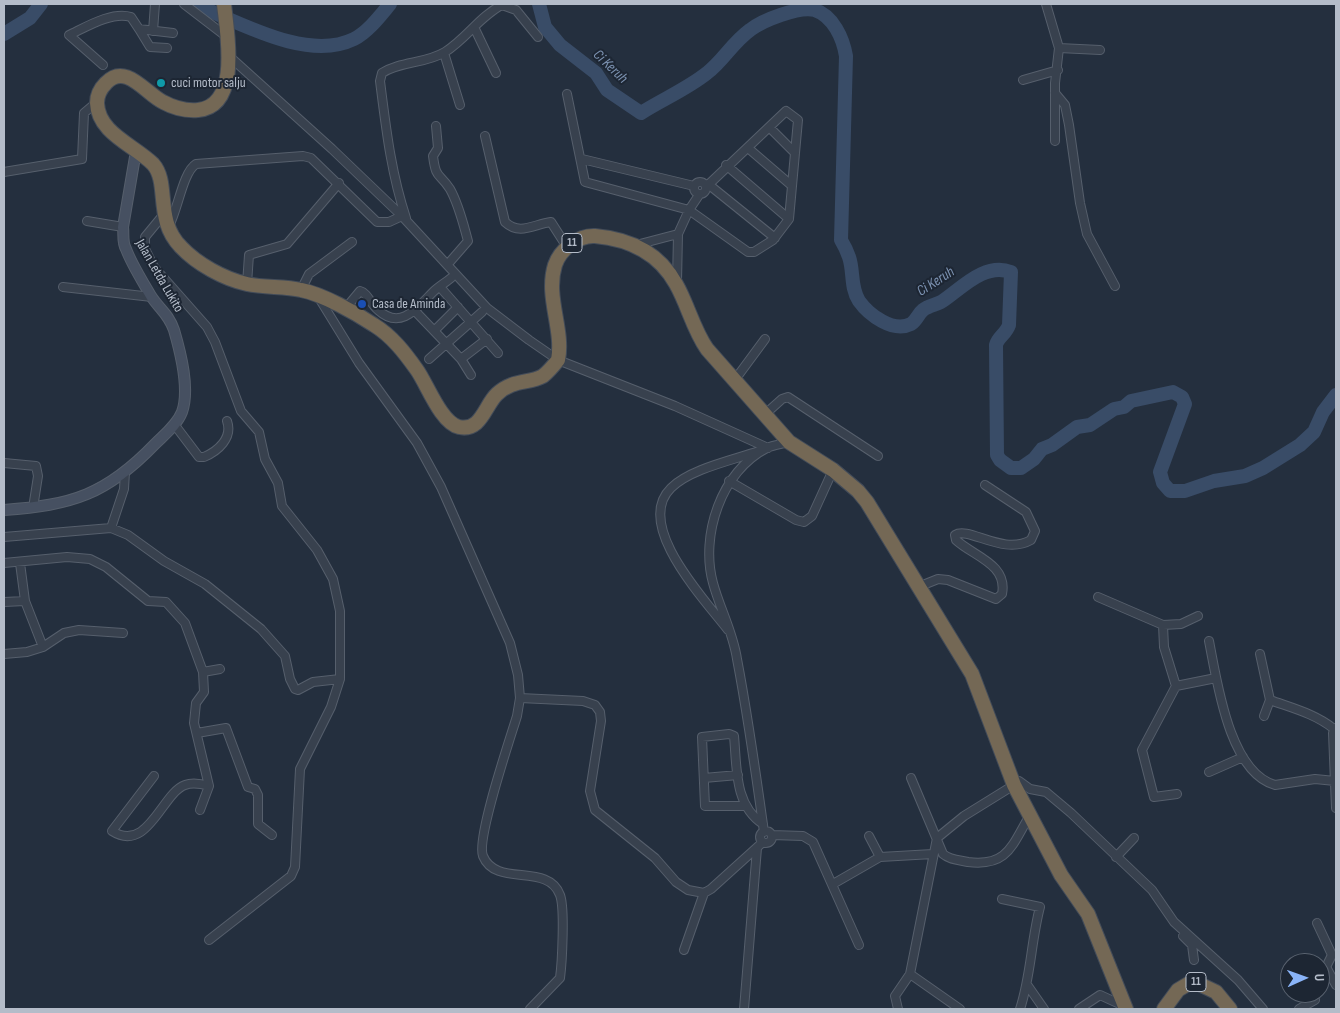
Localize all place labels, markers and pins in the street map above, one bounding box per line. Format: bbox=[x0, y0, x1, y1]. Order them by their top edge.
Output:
place label: cuci motor salju bbox=[171, 75, 246, 91]
marker: cuci motor salju bbox=[155, 77, 167, 89]
place label: Casa de Aminda bbox=[372, 296, 445, 312]
marker: Casa de Aminda bbox=[356, 298, 368, 310]

